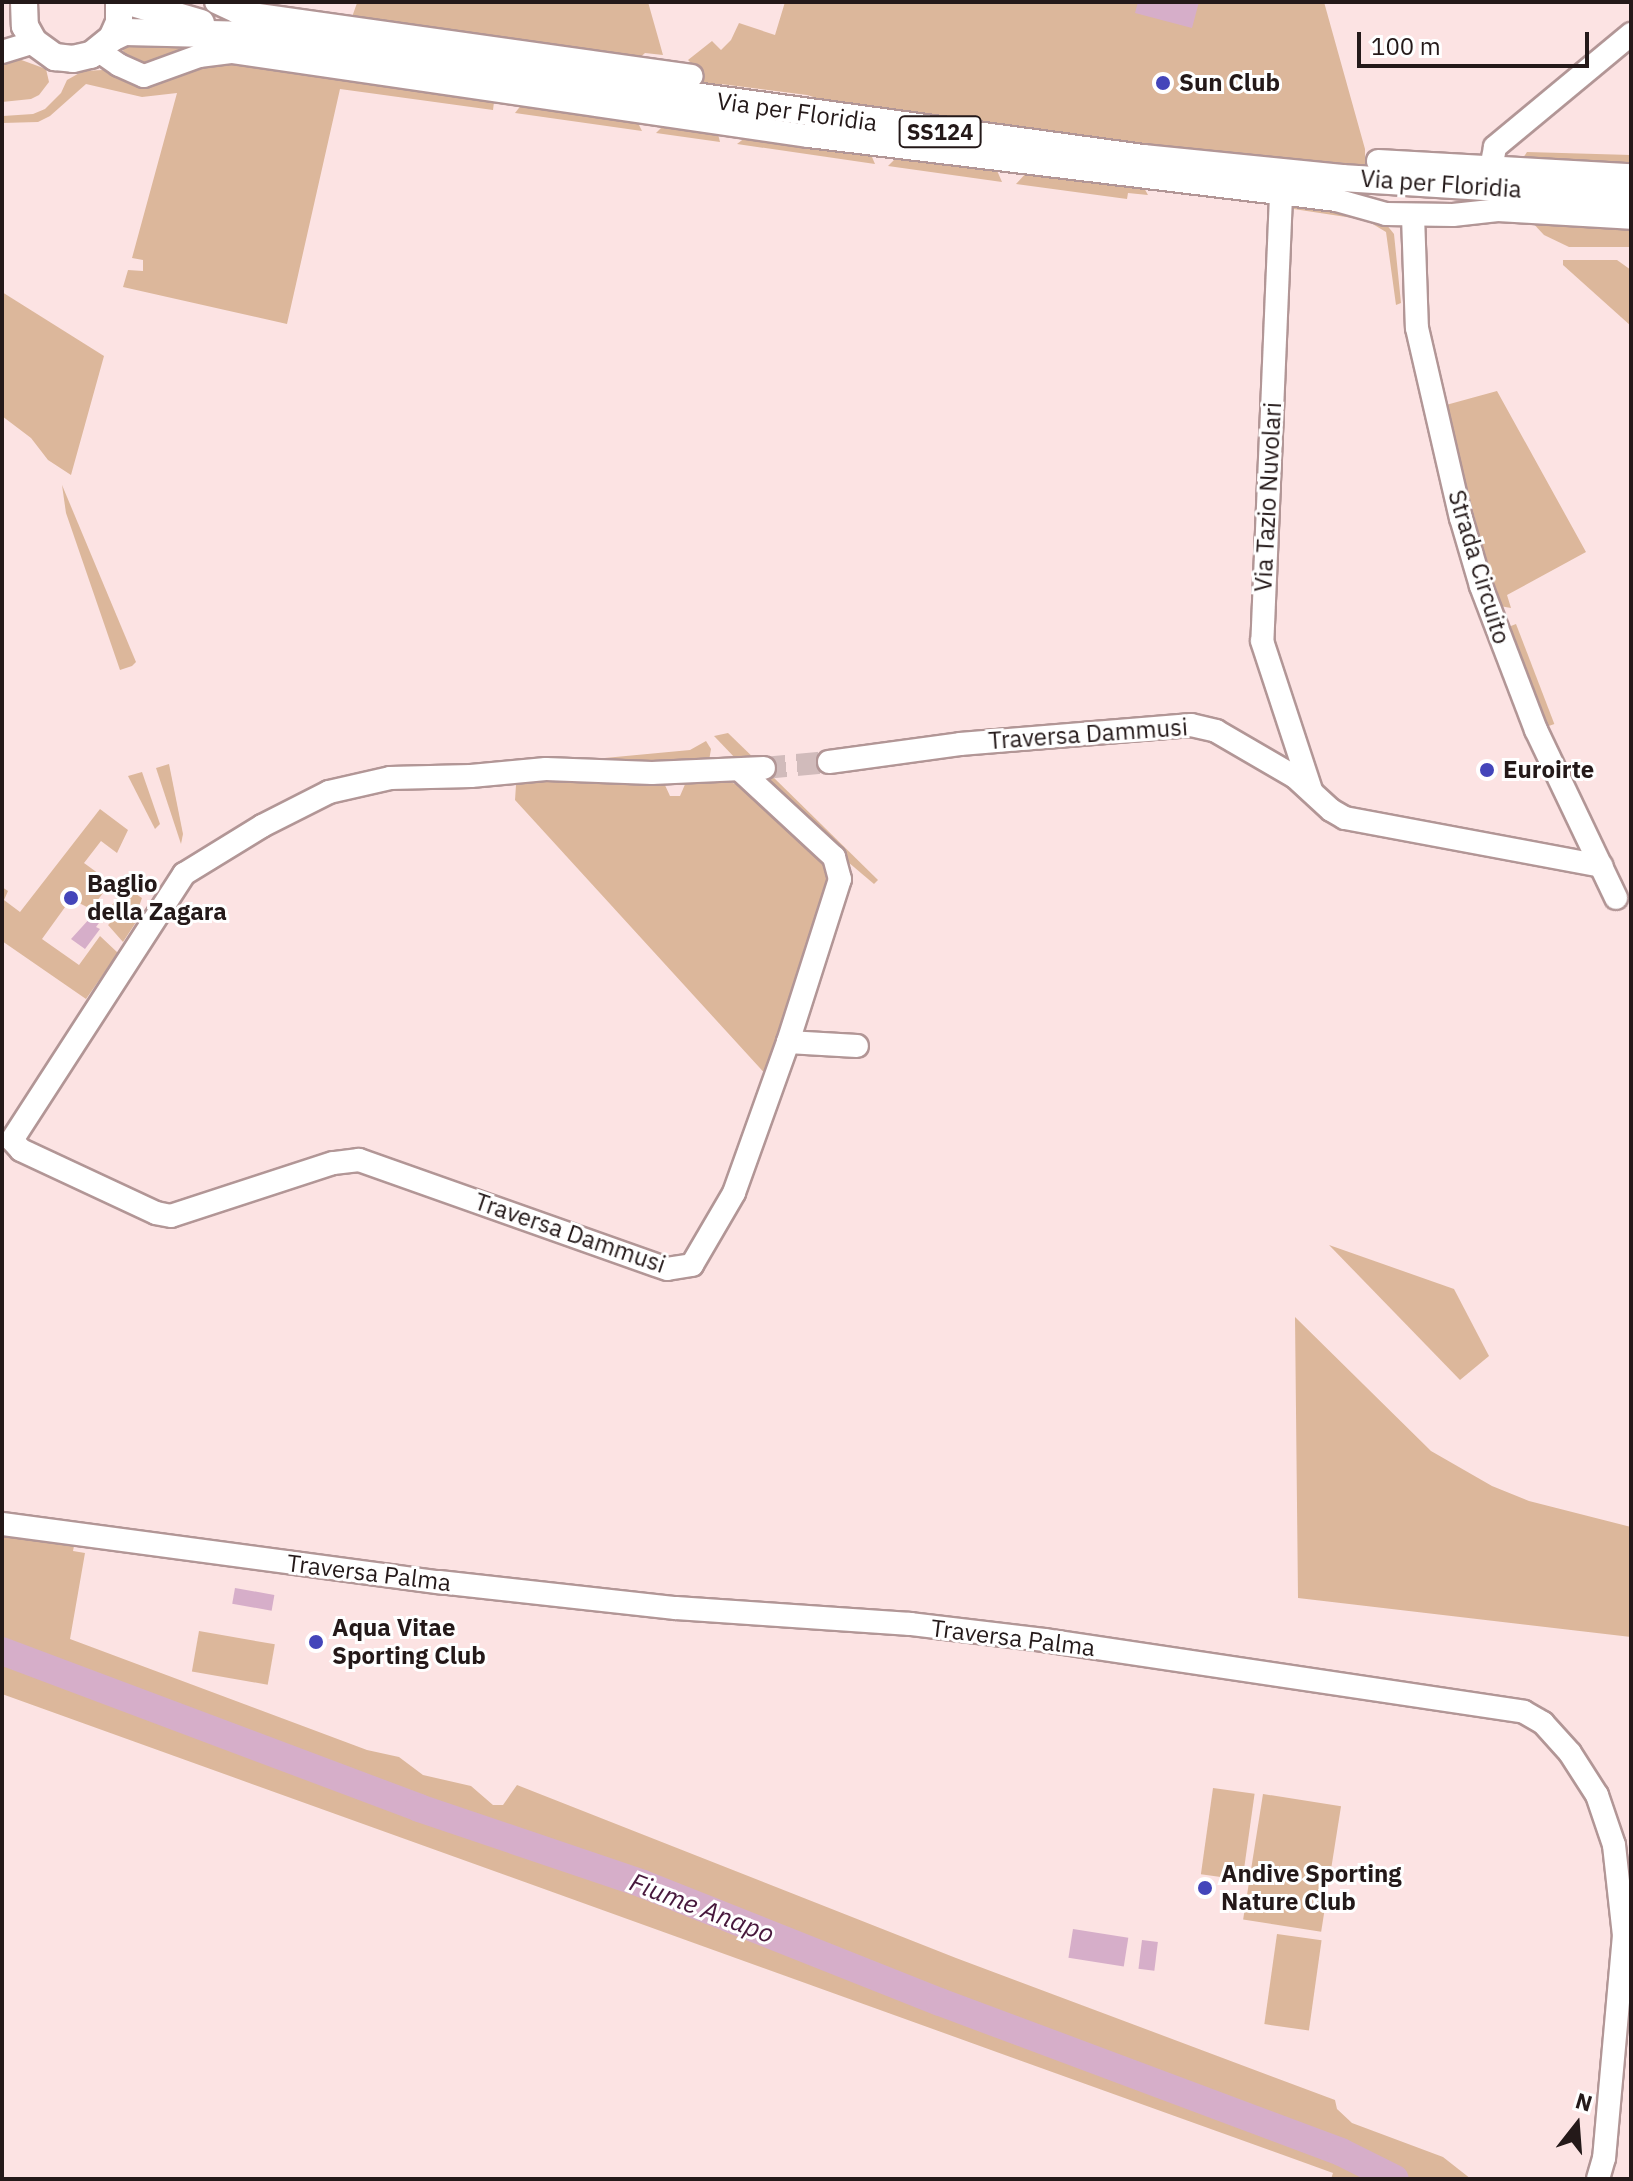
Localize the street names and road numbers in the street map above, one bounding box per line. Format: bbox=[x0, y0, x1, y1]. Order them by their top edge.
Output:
street label: Via per Floridia bbox=[715, 86, 879, 138]
road number: SS124 bbox=[898, 114, 982, 150]
street label: Via per Floridia bbox=[1359, 164, 1523, 204]
street label: Via Tazio Nuvolari bbox=[1249, 401, 1287, 593]
street label: Strada Circuito bbox=[1442, 487, 1516, 647]
street label: Traversa Dammusi bbox=[987, 713, 1189, 755]
street label: Traversa Dammusi bbox=[471, 1187, 669, 1279]
street label: Traversa Palma bbox=[285, 1549, 453, 1597]
street label: Traversa Palma bbox=[929, 1614, 1097, 1662]

